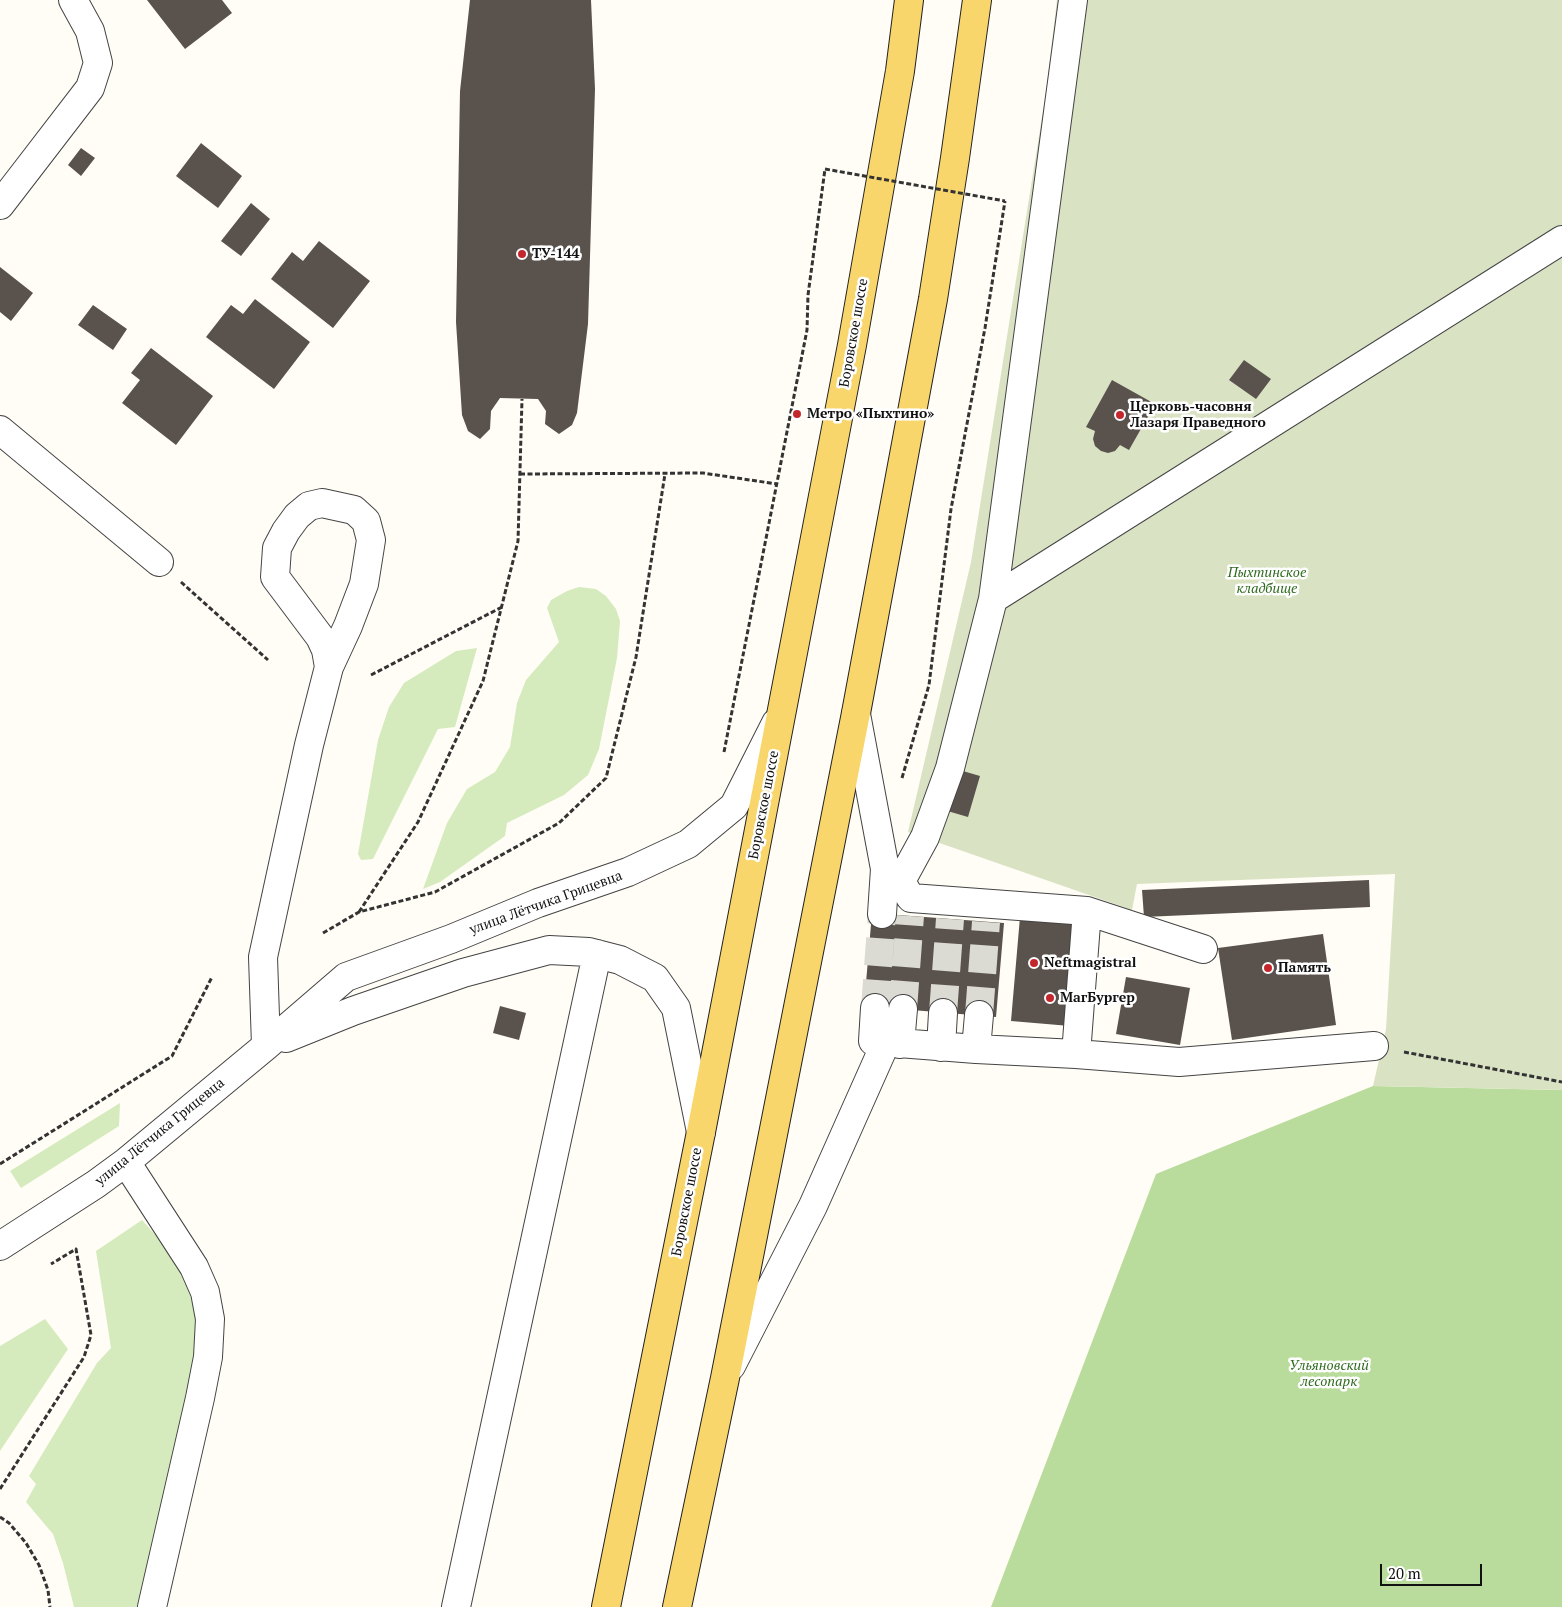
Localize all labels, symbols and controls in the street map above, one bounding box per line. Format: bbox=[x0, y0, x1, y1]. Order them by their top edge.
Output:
place label: ТУ-144 bbox=[532, 246, 580, 262]
marker: ТУ-144 bbox=[516, 248, 528, 260]
street label: Боровское шоссе bbox=[836, 277, 872, 389]
place label: Церковь-часовня Лазаря Праведного bbox=[1130, 399, 1266, 432]
place label: Метро «Пыхтино» bbox=[807, 406, 934, 422]
marker: Метро «Пыхтино» bbox=[791, 408, 803, 420]
marker: Церковь-часовня Лазаря Праведного bbox=[1114, 409, 1126, 421]
park label: Пыхтинское кладбище bbox=[1228, 565, 1306, 598]
street label: Боровское шоссе bbox=[745, 749, 783, 861]
street label: улица Лётчика Грицевца bbox=[467, 867, 625, 939]
place label: Neftmagistral bbox=[1044, 955, 1137, 971]
marker: Neftmagistral bbox=[1028, 957, 1040, 969]
place label: Память bbox=[1278, 960, 1331, 976]
marker: Память bbox=[1262, 962, 1274, 974]
place label: МагБургер bbox=[1060, 990, 1135, 1006]
marker: МагБургер bbox=[1044, 992, 1056, 1004]
street label: улица Лётчика Грицевца bbox=[92, 1075, 228, 1189]
street label: Боровское шоссе bbox=[668, 1146, 706, 1258]
park label: Ульяновский лесопарк bbox=[1289, 1358, 1369, 1390]
scale bar bbox=[1382, 1554, 1484, 1586]
text: 20 m bbox=[1388, 1563, 1421, 1583]

